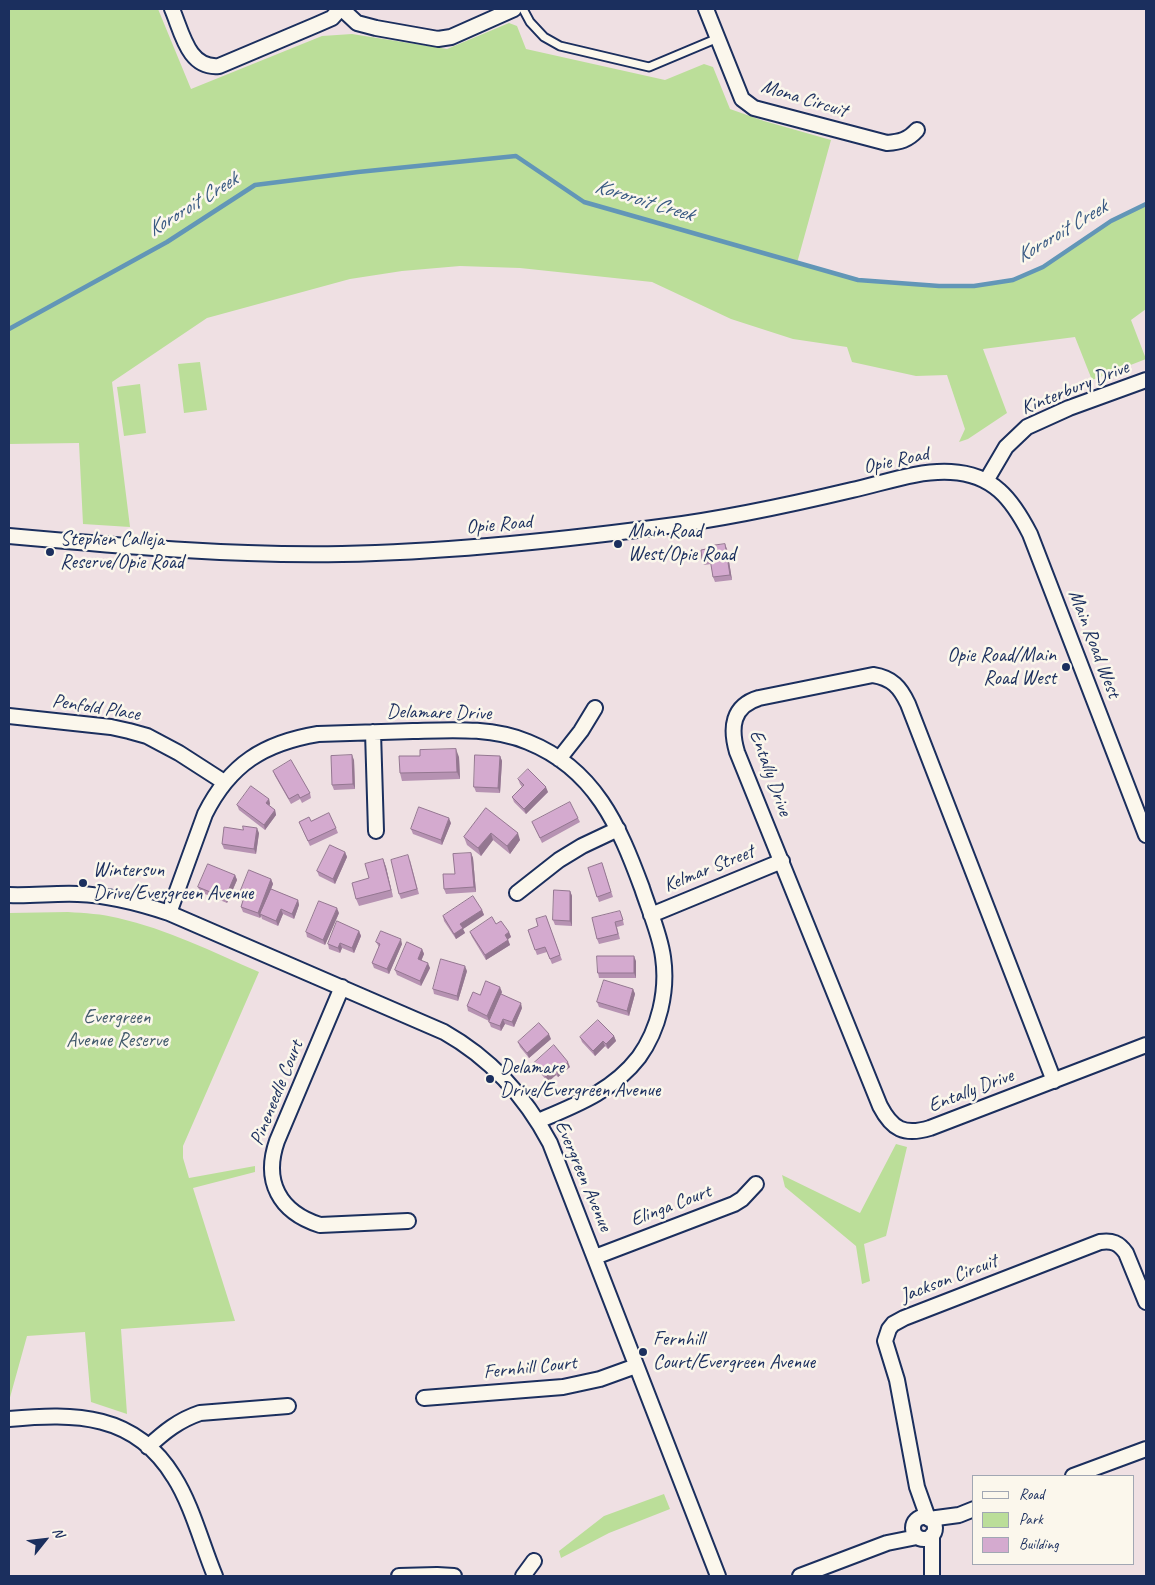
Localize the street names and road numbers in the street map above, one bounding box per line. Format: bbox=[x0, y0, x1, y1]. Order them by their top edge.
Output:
street label: Mona Circuit bbox=[758, 75, 850, 123]
street label: Kinterbury Drive bbox=[1018, 356, 1132, 420]
street label: Opie Road bbox=[861, 442, 931, 480]
street label: Opie Road bbox=[465, 510, 533, 540]
street label: Main Road West bbox=[1062, 587, 1126, 701]
street label: Penfold Place bbox=[50, 689, 142, 727]
street label: Delamare Drive bbox=[386, 700, 492, 726]
street label: Entally Drive bbox=[743, 727, 797, 819]
street label: Kelmar Street bbox=[660, 840, 758, 898]
street label: Pineneedle Court bbox=[245, 1037, 309, 1149]
street label: Entally Drive bbox=[925, 1064, 1017, 1118]
street label: Evergreen Avenue bbox=[549, 1117, 617, 1235]
street label: Elinga Court bbox=[627, 1180, 715, 1232]
street label: Jackson Circuit bbox=[897, 1250, 1001, 1308]
street label: Fernhill Court bbox=[482, 1351, 578, 1385]

